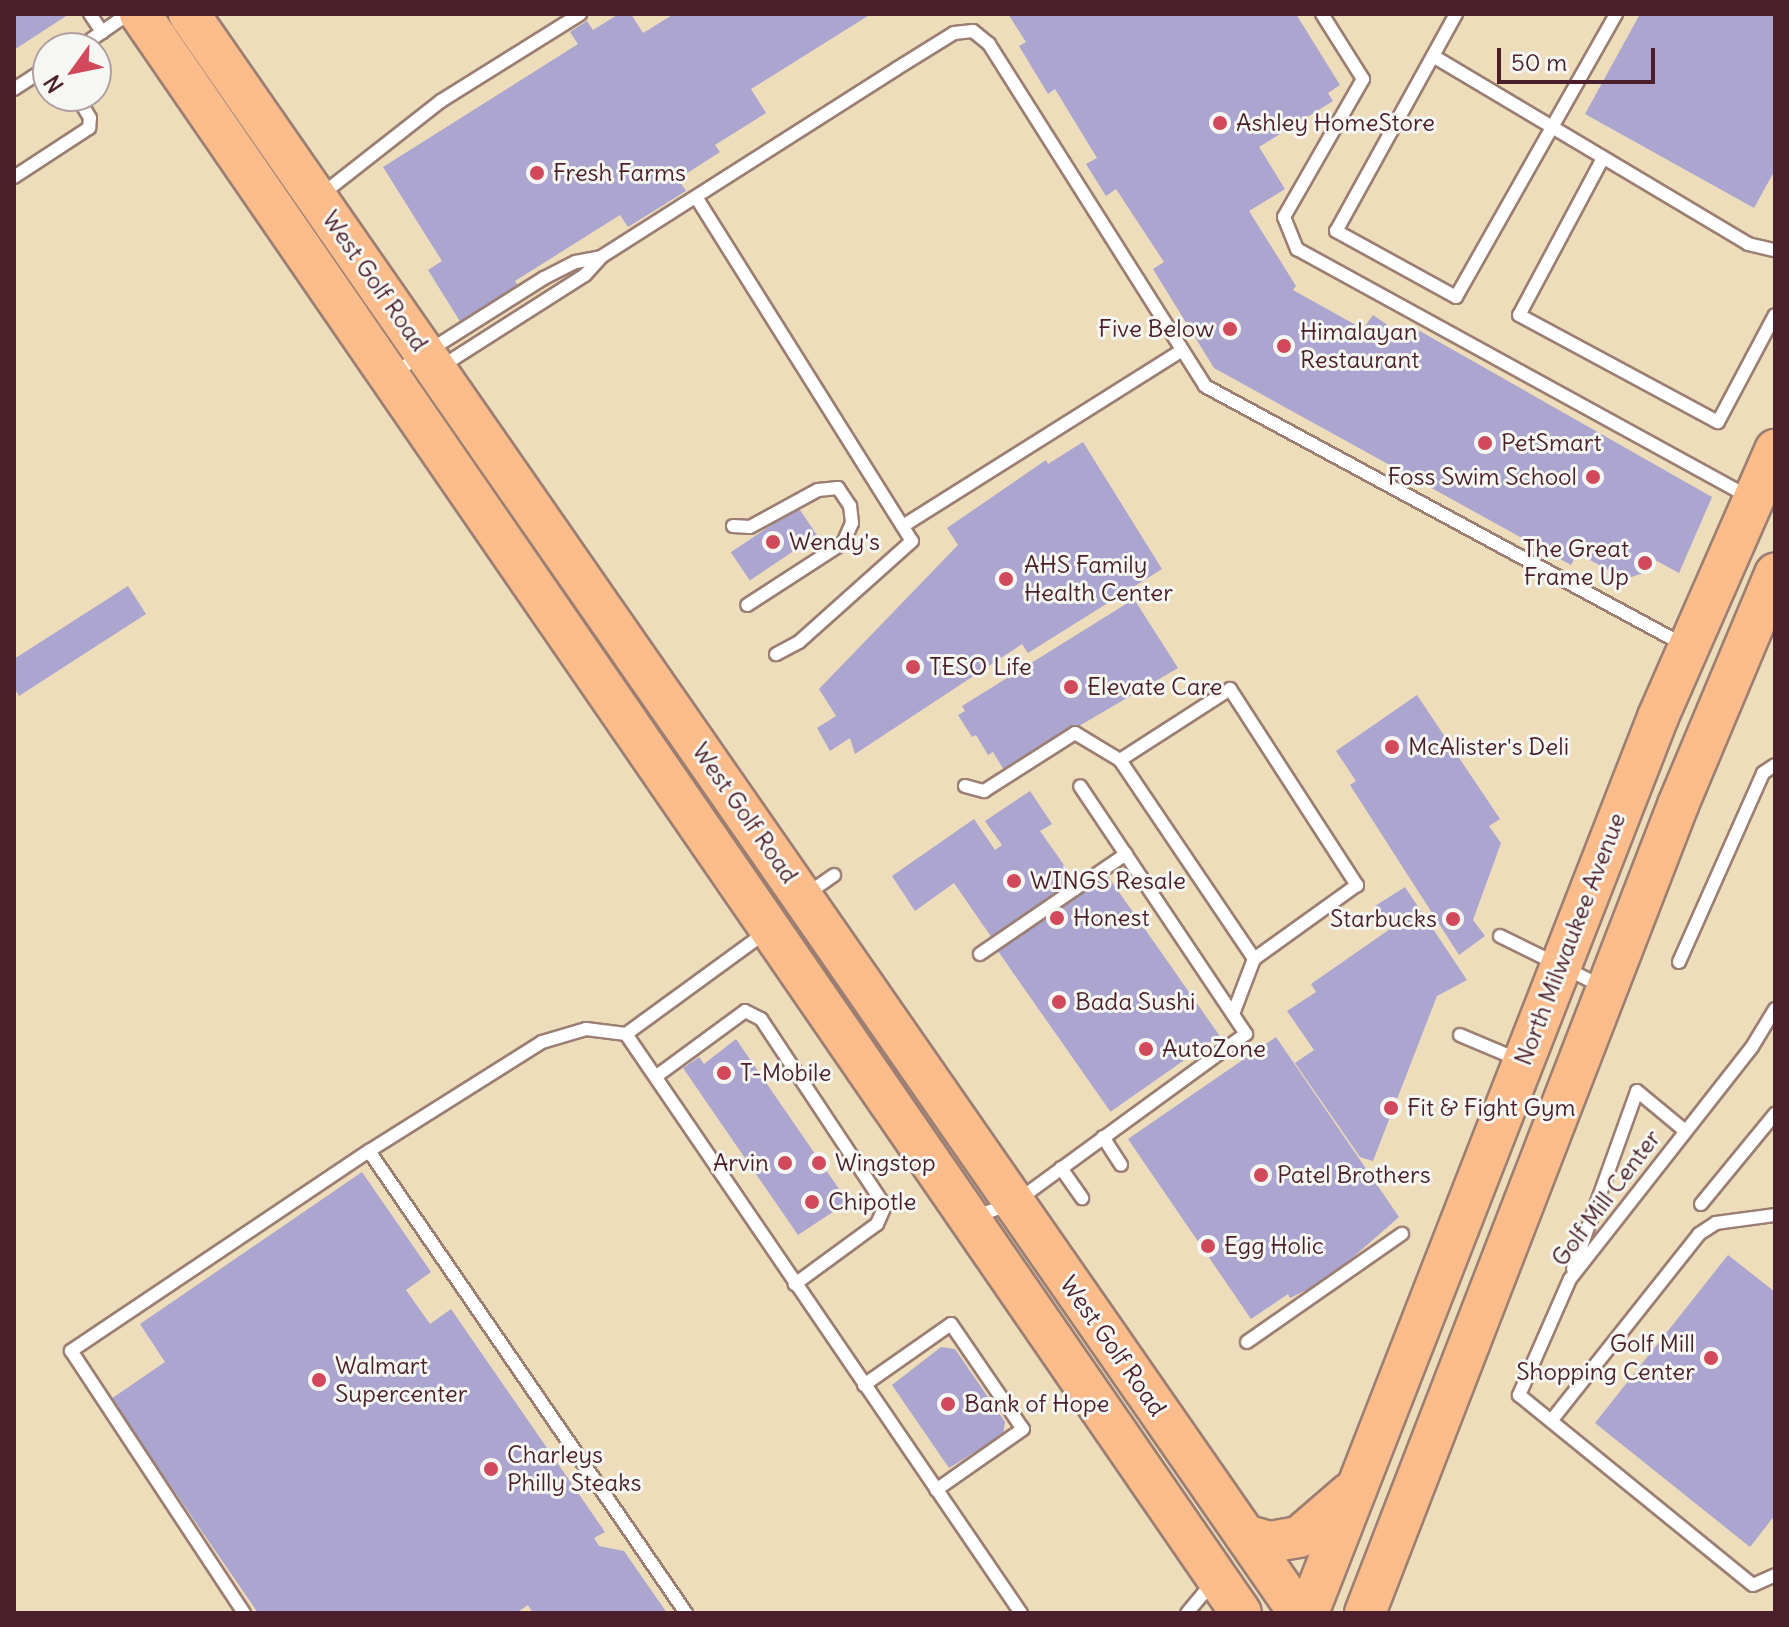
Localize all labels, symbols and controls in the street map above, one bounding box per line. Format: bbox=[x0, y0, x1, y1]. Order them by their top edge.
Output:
north arrow bbox=[32, 32, 112, 112]
scale bar bbox=[1501, 32, 1659, 82]
text: 50 m bbox=[1511, 47, 1567, 77]
text: N bbox=[38, 70, 69, 98]
place label: Ashley HomeStore bbox=[1236, 109, 1435, 137]
marker: Ashley HomeStore bbox=[1211, 114, 1229, 132]
place label: Fresh Farms bbox=[553, 159, 686, 187]
marker: Fresh Farms bbox=[528, 164, 546, 182]
street label: West Golf Road bbox=[316, 205, 434, 357]
place label: Five Below bbox=[1098, 315, 1214, 343]
place label: Himalayan Restaurant bbox=[1300, 318, 1419, 374]
marker: Five Below bbox=[1221, 320, 1239, 338]
marker: Himalayan Restaurant bbox=[1275, 337, 1293, 355]
place label: PetSmart bbox=[1501, 429, 1602, 457]
marker: PetSmart bbox=[1476, 434, 1494, 452]
place label: Foss Swim School bbox=[1388, 463, 1577, 491]
marker: Foss Swim School bbox=[1584, 468, 1602, 486]
place label: Wendy's bbox=[789, 528, 880, 556]
marker: Wendy's bbox=[764, 533, 782, 551]
place label: The Great Frame Up bbox=[1523, 535, 1629, 591]
place label: AHS Family Health Center bbox=[1024, 551, 1173, 607]
marker: The Great Frame Up bbox=[1636, 554, 1654, 572]
marker: AHS Family Health Center bbox=[995, 568, 1017, 590]
place label: TESO Life bbox=[929, 653, 1032, 681]
marker: TESO Life bbox=[904, 658, 922, 676]
place label: Elevate Care bbox=[1087, 673, 1222, 701]
marker: Elevate Care bbox=[1062, 678, 1080, 696]
place label: McAlister's Deli bbox=[1408, 733, 1569, 761]
street label: West Golf Road bbox=[686, 737, 804, 889]
marker: McAlister's Deli bbox=[1383, 738, 1401, 756]
street label: North Milwaukee Avenue bbox=[1509, 809, 1631, 1069]
place label: WINGS Resale bbox=[1030, 867, 1186, 895]
marker: WINGS Resale bbox=[1005, 872, 1023, 890]
place label: Honest bbox=[1073, 904, 1150, 932]
place label: Starbucks bbox=[1330, 905, 1437, 933]
marker: Honest bbox=[1048, 909, 1066, 927]
marker: Starbucks bbox=[1444, 910, 1462, 928]
place label: Bada Sushi bbox=[1075, 988, 1195, 1016]
marker: Bada Sushi bbox=[1050, 993, 1068, 1011]
place label: AutoZone bbox=[1162, 1035, 1266, 1063]
marker: AutoZone bbox=[1137, 1040, 1155, 1058]
place label: T-Mobile bbox=[740, 1059, 831, 1087]
marker: T-Mobile bbox=[715, 1064, 733, 1082]
place label: Fit & Fight Gym bbox=[1407, 1094, 1576, 1122]
marker: Fit & Fight Gym bbox=[1382, 1099, 1400, 1117]
street label: Golf Mill Center bbox=[1545, 1124, 1667, 1272]
place label: Arvin bbox=[713, 1149, 769, 1177]
place label: Wingstop bbox=[835, 1149, 936, 1177]
marker: Arvin bbox=[776, 1154, 794, 1172]
marker: Wingstop bbox=[810, 1154, 828, 1172]
place label: Patel Brothers bbox=[1277, 1161, 1431, 1189]
marker: Patel Brothers bbox=[1252, 1166, 1270, 1184]
place label: Chipotle bbox=[828, 1188, 916, 1216]
marker: Chipotle bbox=[803, 1193, 821, 1211]
place label: Egg Holic bbox=[1224, 1232, 1324, 1260]
marker: Egg Holic bbox=[1199, 1237, 1217, 1255]
street label: West Golf Road bbox=[1054, 1270, 1172, 1422]
place label: Golf Mill Shopping Center bbox=[1516, 1330, 1695, 1386]
marker: Golf Mill Shopping Center bbox=[1702, 1349, 1720, 1367]
place label: Walmart Supercenter bbox=[335, 1352, 468, 1408]
marker: Walmart Supercenter bbox=[310, 1371, 328, 1389]
place label: Bank of Hope bbox=[964, 1390, 1110, 1418]
marker: Bank of Hope bbox=[939, 1395, 957, 1413]
place label: Charleys Philly Steaks bbox=[507, 1441, 641, 1497]
marker: Charleys Philly Steaks bbox=[482, 1460, 500, 1478]

